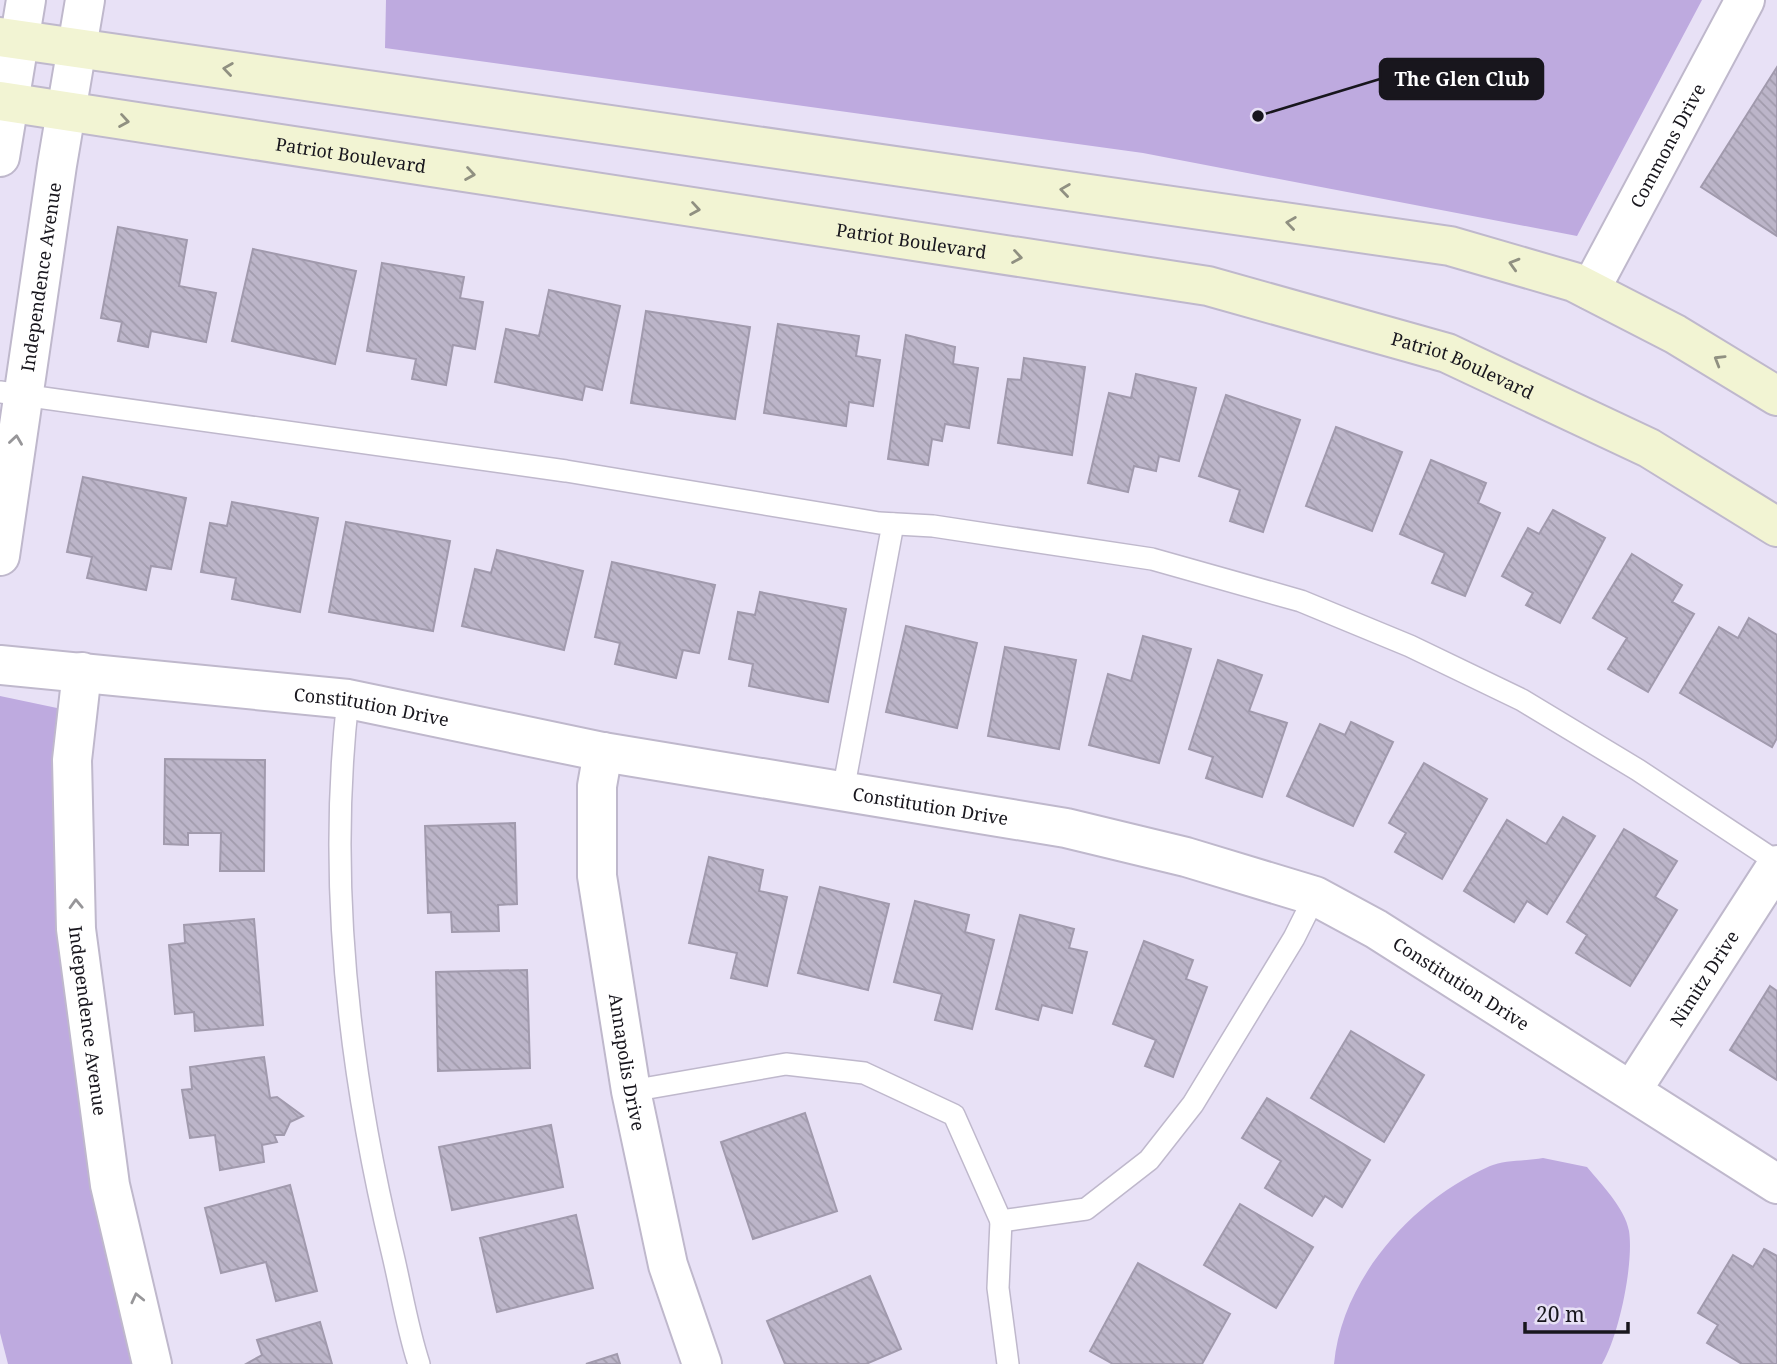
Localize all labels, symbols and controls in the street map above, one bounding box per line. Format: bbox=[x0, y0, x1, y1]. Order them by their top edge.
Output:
callout: The Glen Club bbox=[1380, 59, 1543, 99]
one-way arrow bbox=[222, 62, 234, 77]
text: The Glen Club bbox=[1394, 66, 1530, 92]
street label: Commons Drive bbox=[1624, 79, 1710, 212]
one-way arrow bbox=[118, 113, 130, 128]
street label: Patriot Boulevard bbox=[274, 131, 428, 178]
one-way arrow bbox=[464, 166, 476, 181]
street label: Independence Avenue bbox=[15, 181, 66, 373]
one-way arrow bbox=[1060, 183, 1071, 198]
one-way arrow bbox=[689, 201, 701, 216]
one-way arrow bbox=[1285, 216, 1296, 231]
street label: Patriot Boulevard bbox=[834, 217, 988, 264]
one-way arrow bbox=[1011, 250, 1023, 265]
one-way arrow bbox=[1508, 258, 1520, 273]
street label: Patriot Boulevard bbox=[1389, 326, 1538, 404]
one-way arrow bbox=[1713, 356, 1726, 369]
one-way arrow bbox=[8, 434, 23, 446]
street label: Constitution Drive bbox=[293, 682, 451, 732]
street label: Constitution Drive bbox=[851, 781, 1010, 830]
one-way arrow bbox=[68, 898, 83, 909]
street label: Independence Avenue bbox=[64, 924, 113, 1117]
street label: Nimitz Drive bbox=[1664, 925, 1744, 1031]
street label: Constitution Drive bbox=[1389, 931, 1534, 1036]
street label: Annapolis Drive bbox=[604, 992, 651, 1133]
scale bar bbox=[1525, 1290, 1628, 1334]
one-way arrow bbox=[130, 1292, 145, 1304]
text: 20 m bbox=[1536, 1300, 1585, 1328]

